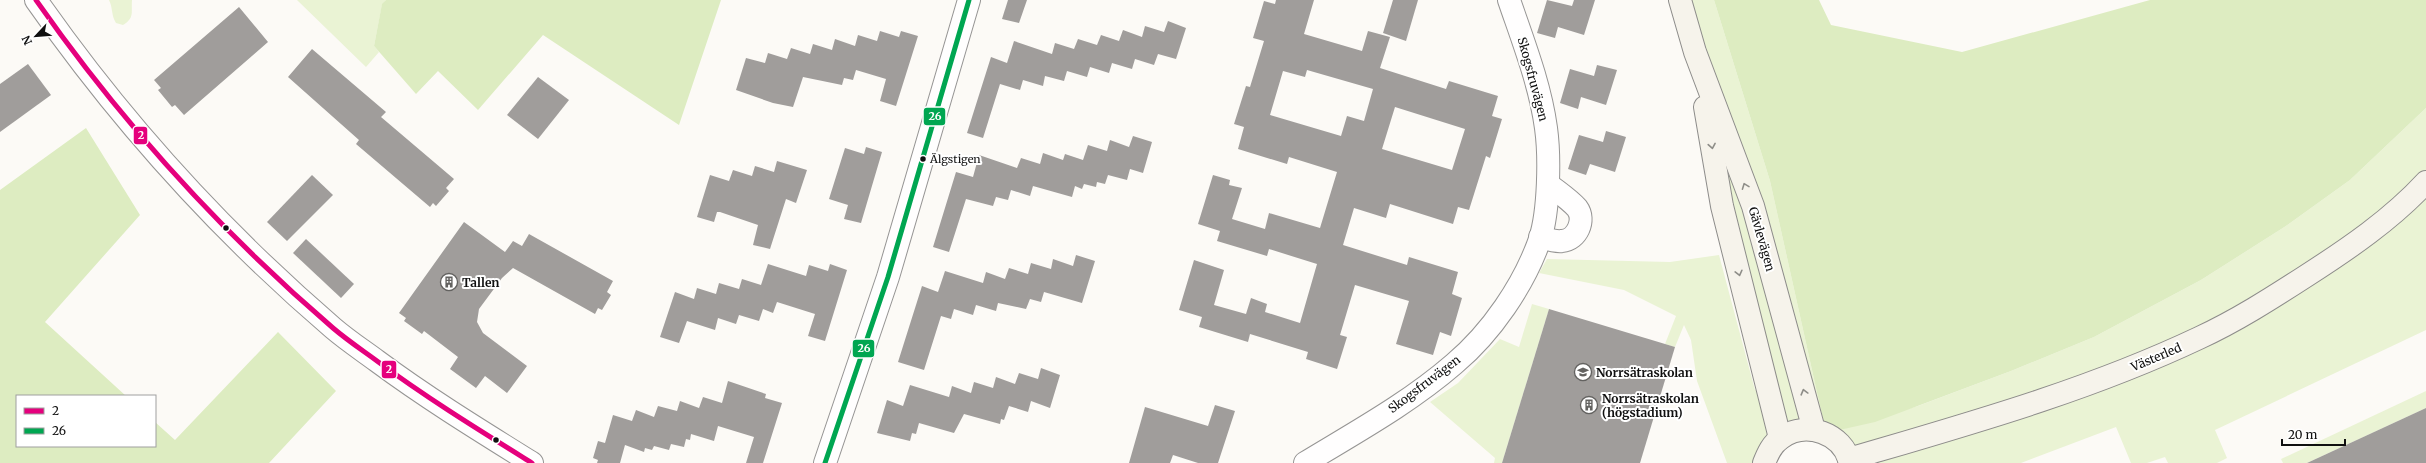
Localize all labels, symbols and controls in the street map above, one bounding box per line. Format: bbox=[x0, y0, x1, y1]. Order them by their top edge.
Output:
north arrow bbox=[16, 16, 56, 56]
text: N bbox=[19, 33, 35, 47]
street label: Skogsfruvägen bbox=[1515, 35, 1551, 123]
line badge: 26 bbox=[923, 107, 946, 126]
text: 26 bbox=[928, 109, 942, 123]
line badge: 2 bbox=[133, 126, 148, 145]
text: 2 bbox=[138, 128, 145, 142]
one-way arrow bbox=[1707, 143, 1716, 149]
place label: Älgstigen bbox=[929, 152, 981, 166]
marker: Älgstigen bbox=[918, 154, 928, 164]
one-way arrow bbox=[1742, 183, 1750, 190]
street label: Gävlevägen bbox=[1746, 205, 1778, 273]
unlabelled marker bbox=[221, 223, 231, 233]
one-way arrow bbox=[1734, 269, 1743, 276]
building icon: Tallen bbox=[439, 272, 459, 292]
place label: Tallen bbox=[462, 275, 499, 290]
line badge: 26 bbox=[852, 339, 875, 358]
street label: Västerled bbox=[2128, 340, 2184, 375]
text: 26 bbox=[857, 341, 871, 355]
street label: Skogsfruvägen bbox=[1385, 352, 1463, 416]
line badge: 2 bbox=[381, 360, 397, 379]
text: 2 bbox=[386, 362, 393, 376]
school or university icon: Norrsätraskolan bbox=[1573, 362, 1593, 382]
place label: Norrsätraskolan bbox=[1596, 365, 1693, 380]
one-way arrow bbox=[1800, 389, 1809, 396]
place label: Norrsätraskolan (högstadium) bbox=[1602, 391, 1699, 420]
legend bbox=[16, 395, 156, 447]
building icon: Norrsätraskolan (högstadium) bbox=[1579, 395, 1599, 415]
text: 2 bbox=[52, 403, 59, 418]
scale bar bbox=[2282, 421, 2345, 447]
text: 26 bbox=[52, 423, 66, 438]
text: 20 m bbox=[2288, 427, 2317, 442]
unlabelled marker bbox=[491, 435, 501, 445]

